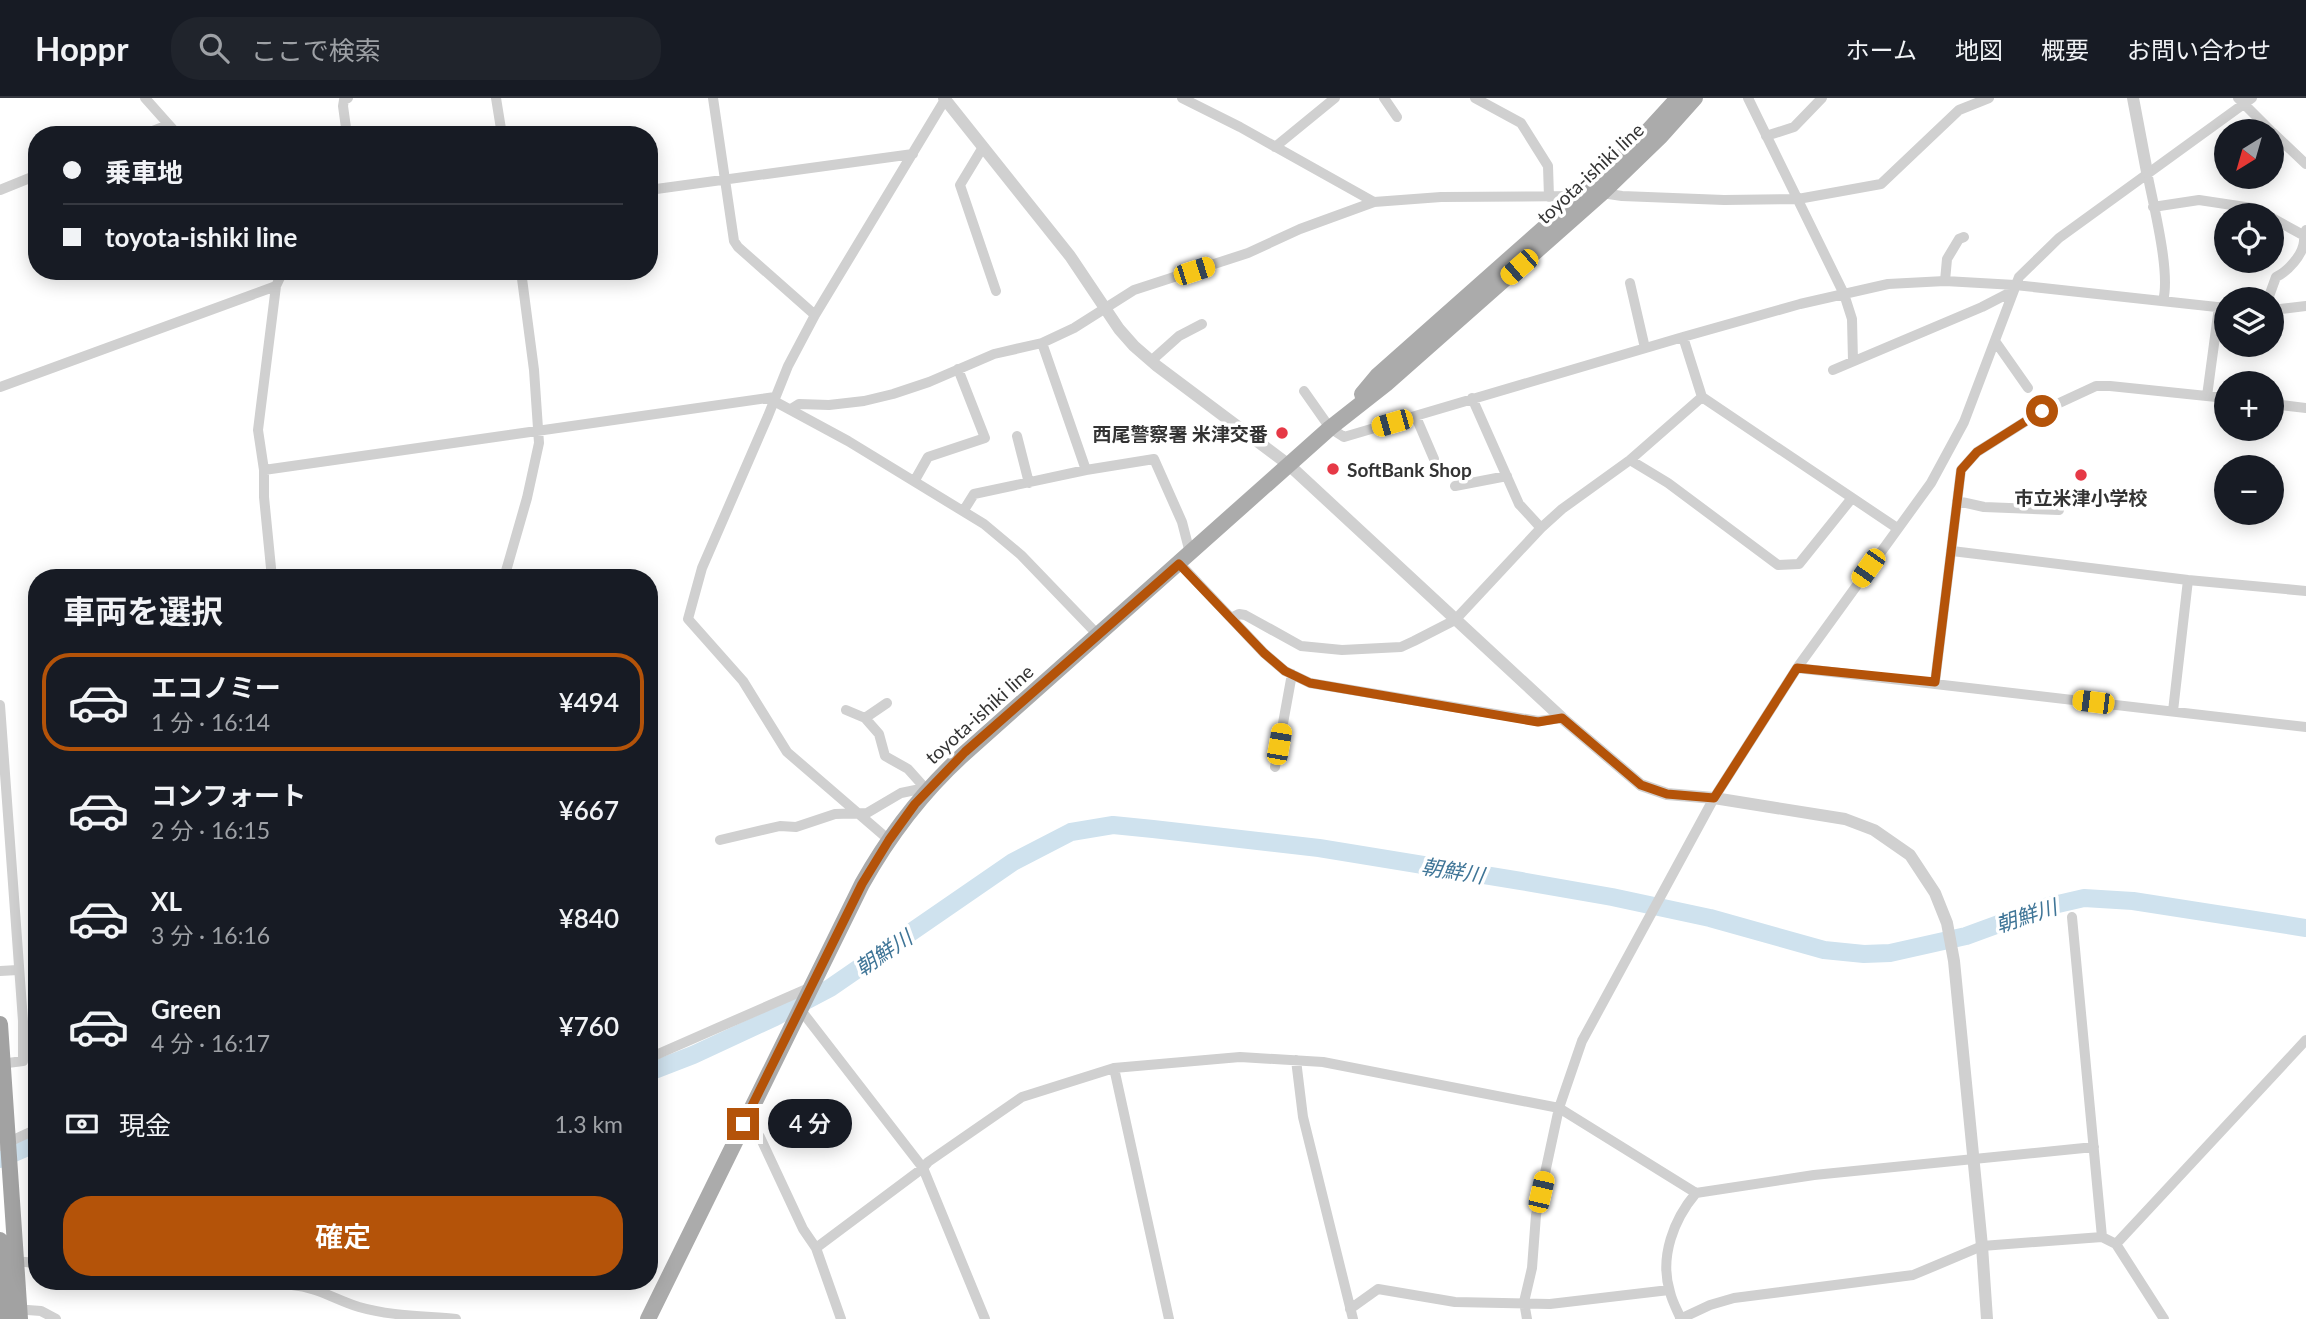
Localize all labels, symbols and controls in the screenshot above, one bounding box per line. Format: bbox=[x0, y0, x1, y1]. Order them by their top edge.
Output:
search box bbox=[171, 17, 661, 80]
text: Hoppr bbox=[35, 28, 129, 68]
icon: search bbox=[195, 29, 233, 67]
text: ここで検索 bbox=[251, 34, 381, 66]
text: ホーム bbox=[1846, 35, 1917, 64]
text: 地図 bbox=[1955, 35, 2003, 64]
text: 概要 bbox=[2041, 35, 2089, 64]
text: お問い合わせ bbox=[2127, 35, 2271, 64]
street label: toyota-ishiki line bbox=[1532, 118, 1648, 228]
north arrow bbox=[2214, 119, 2284, 189]
map controls bbox=[2214, 119, 2284, 525]
text: 乗車地 bbox=[105, 156, 183, 188]
button: locate bbox=[2214, 203, 2284, 273]
text: toyota-ishiki line bbox=[105, 221, 297, 253]
car bbox=[1497, 245, 1542, 289]
car bbox=[1171, 255, 1218, 287]
button: layers bbox=[2214, 287, 2284, 357]
button: + bbox=[2214, 371, 2284, 441]
route start bbox=[2026, 395, 2058, 427]
car bbox=[1369, 407, 1416, 439]
place label: 西尾警察署 米津交番 bbox=[1092, 422, 1268, 445]
marker: 西尾警察署 米津交番 bbox=[1274, 425, 1290, 441]
button: − bbox=[2214, 455, 2284, 525]
place label: SoftBank Shop bbox=[1347, 458, 1472, 481]
marker: SoftBank Shop bbox=[1325, 461, 1341, 477]
marker: 市立米津小学校 bbox=[2073, 467, 2089, 483]
place label: 市立米津小学校 bbox=[2014, 486, 2148, 509]
car bbox=[1848, 545, 1889, 591]
text: 車両を選択 bbox=[63, 591, 223, 630]
street label: toyota-ishiki line bbox=[920, 659, 1038, 769]
icon: car bbox=[67, 671, 130, 734]
text: エコノミー bbox=[151, 671, 281, 703]
text: ¥494 bbox=[559, 686, 619, 718]
car bbox=[2071, 689, 2116, 715]
text: 1 分 · 16:14 bbox=[151, 708, 270, 736]
car bbox=[1266, 721, 1293, 767]
icon: car bbox=[67, 779, 130, 842]
text: コンフォート bbox=[151, 779, 306, 811]
text: ¥667 bbox=[559, 794, 619, 826]
text: 2 分 · 16:15 bbox=[151, 816, 270, 844]
water label: 朝鮮川 bbox=[1420, 853, 1488, 888]
text: XL bbox=[151, 885, 182, 917]
icon: car bbox=[67, 887, 130, 950]
water label: 朝鮮川 bbox=[1992, 893, 2062, 937]
text: ¥840 bbox=[559, 902, 619, 934]
text: 3 分 · 16:16 bbox=[151, 921, 270, 949]
water label: 朝鮮川 bbox=[850, 923, 918, 980]
text: Green bbox=[151, 993, 221, 1025]
icon: car bbox=[67, 995, 130, 1058]
text: ¥760 bbox=[559, 1010, 619, 1042]
text: 4 分 · 16:17 bbox=[151, 1029, 270, 1057]
callout: 4 分 bbox=[768, 1100, 852, 1148]
icon: cash bbox=[63, 1105, 101, 1143]
route end bbox=[727, 1108, 759, 1140]
text: 現金 bbox=[119, 1109, 171, 1141]
text: 4 分 bbox=[789, 1109, 831, 1137]
text: 1.3 km bbox=[554, 1110, 623, 1138]
car bbox=[1527, 1169, 1556, 1215]
button: 確定 bbox=[63, 1196, 623, 1276]

